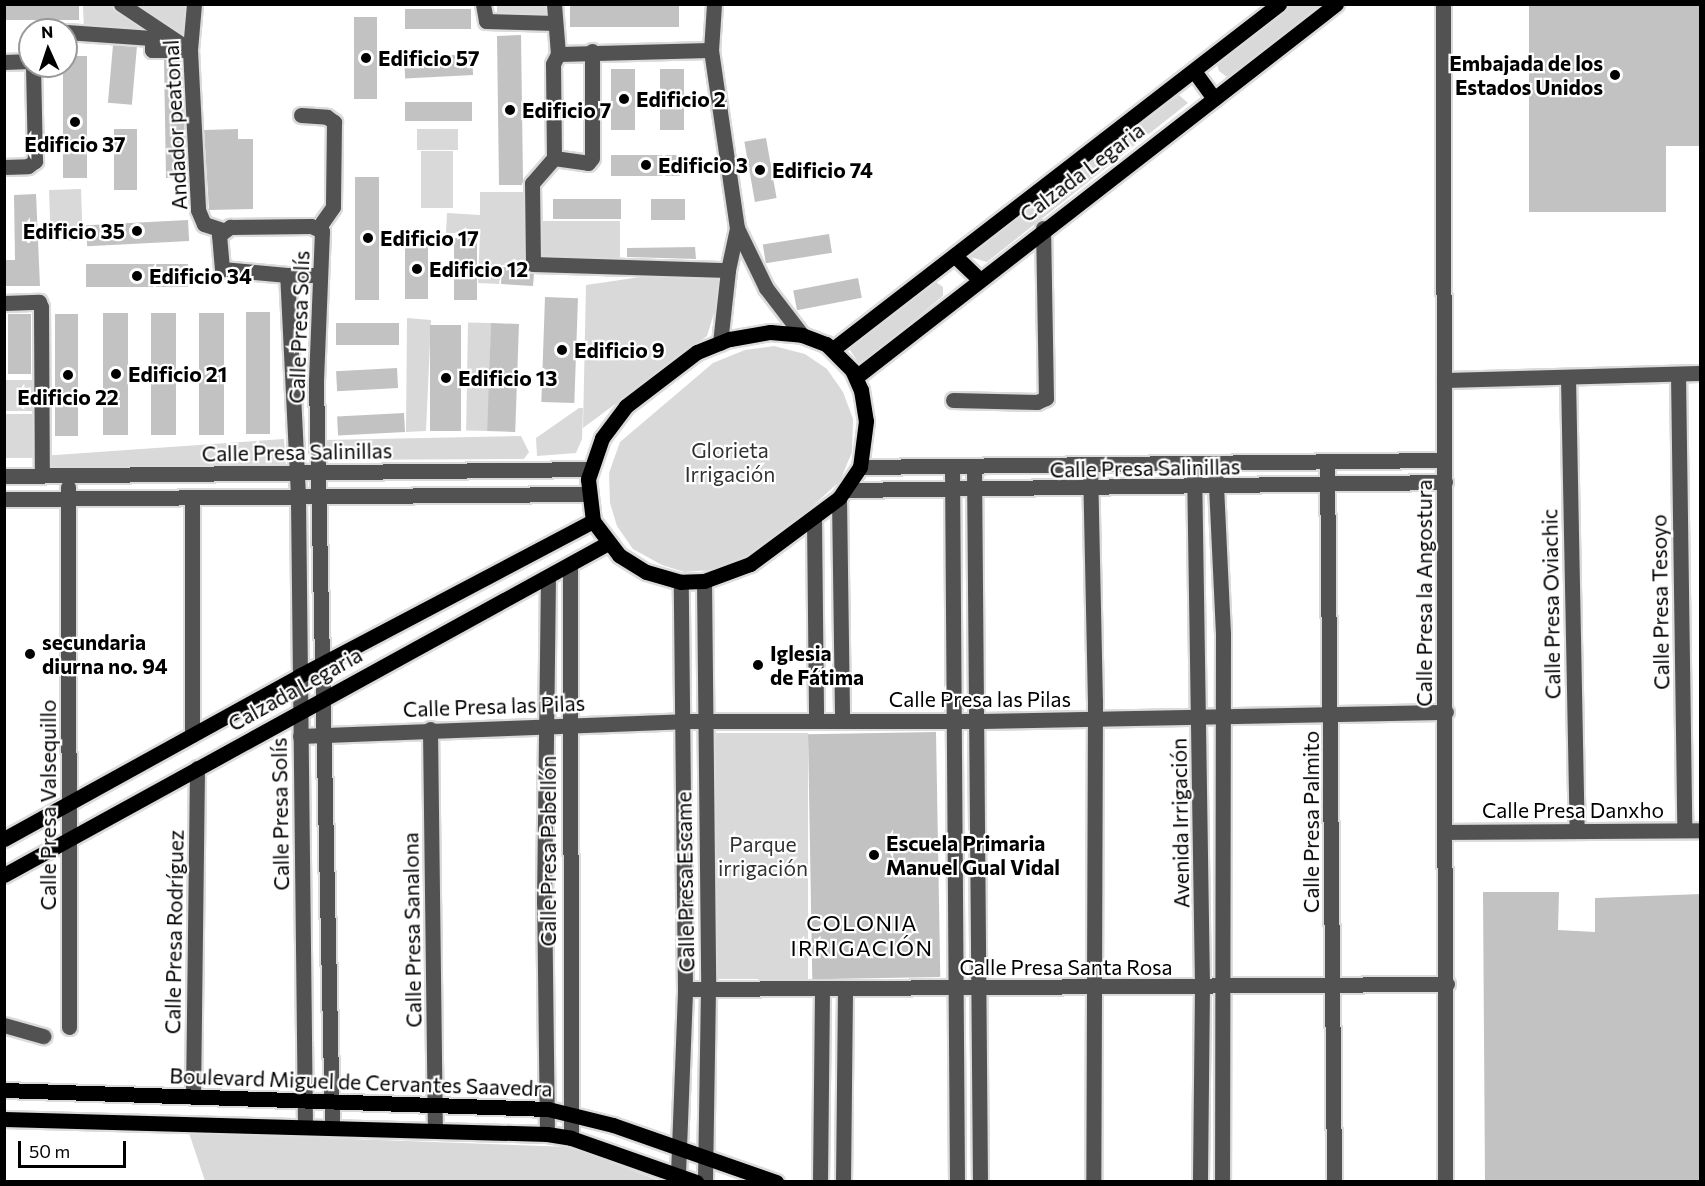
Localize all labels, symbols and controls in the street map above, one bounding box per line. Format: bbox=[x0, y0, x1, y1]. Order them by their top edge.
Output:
north arrow bbox=[18, 18, 78, 78]
text: N bbox=[41, 22, 54, 41]
street label: Andador peatonal bbox=[158, 39, 192, 211]
place label: Edificio 57 bbox=[378, 45, 479, 71]
place label: Embajada de los Estados Unidos bbox=[1449, 50, 1603, 100]
marker: Edificio 57 bbox=[359, 51, 373, 65]
marker: Embajada de los Estados Unidos bbox=[1608, 68, 1622, 82]
place label: Edificio 2 bbox=[636, 86, 726, 112]
marker: Edificio 2 bbox=[617, 92, 631, 106]
place label: Edificio 7 bbox=[522, 97, 611, 123]
marker: Edificio 7 bbox=[503, 103, 517, 117]
marker: Edificio 37 bbox=[68, 115, 82, 129]
street label: Calzada Legaria bbox=[1015, 117, 1149, 227]
place label: Edificio 37 bbox=[24, 131, 126, 157]
place label: Edificio 3 bbox=[658, 152, 748, 178]
place label: Edificio 74 bbox=[772, 157, 873, 183]
marker: Edificio 3 bbox=[639, 158, 653, 172]
marker: Edificio 74 bbox=[753, 163, 767, 177]
place label: Edificio 35 bbox=[23, 218, 125, 244]
marker: Edificio 35 bbox=[130, 224, 144, 238]
place label: Edificio 17 bbox=[380, 225, 479, 251]
marker: Edificio 17 bbox=[361, 231, 375, 245]
street label: Calle Presa Solís bbox=[284, 250, 314, 404]
place label: Edificio 12 bbox=[429, 256, 528, 282]
marker: Edificio 12 bbox=[410, 262, 424, 276]
place label: Edificio 34 bbox=[149, 263, 252, 289]
marker: Edificio 34 bbox=[130, 269, 144, 283]
place label: Edificio 9 bbox=[574, 337, 665, 363]
marker: Edificio 9 bbox=[555, 343, 569, 357]
place label: Edificio 21 bbox=[128, 361, 227, 387]
place label: Edificio 13 bbox=[458, 365, 557, 391]
marker: Edificio 21 bbox=[109, 367, 123, 381]
marker: Edificio 22 bbox=[61, 368, 75, 382]
marker: Edificio 13 bbox=[439, 371, 453, 385]
place label: Edificio 22 bbox=[17, 384, 119, 410]
park label: Glorieta Irrigación bbox=[685, 437, 775, 487]
street label: Calle Presa Salinillas bbox=[201, 438, 393, 466]
street label: Calle Presa Salinillas bbox=[1049, 454, 1241, 482]
street label: Calle Presa la Angostura bbox=[1411, 479, 1437, 707]
street label: Calle Presa Oviachic bbox=[1537, 509, 1565, 699]
street label: Calle Presa Tesoyo bbox=[1646, 514, 1674, 690]
place label: secundaria diurna no. 94 bbox=[42, 629, 168, 679]
place label: Iglesia de Fátima bbox=[770, 640, 864, 690]
street label: Calzada Legaria bbox=[224, 642, 366, 736]
marker: secundaria diurna no. 94 bbox=[23, 647, 37, 661]
marker: Iglesia de Fátima bbox=[751, 658, 765, 672]
street label: Calle Presa las Pilas bbox=[889, 686, 1071, 712]
street label: Calle Presa las Pilas bbox=[402, 690, 586, 722]
street label: Calle Presa Valsequillo bbox=[35, 700, 61, 910]
street label: Calle Presa Palmito bbox=[1298, 731, 1324, 913]
street label: Calle Presa Solís bbox=[266, 737, 294, 891]
street label: Avenida Irrigación bbox=[1166, 738, 1194, 908]
street label: Calle Presa Pabellón bbox=[535, 756, 561, 946]
street label: Calle Presa Escame bbox=[671, 791, 699, 973]
street label: Calle Presa Danxho bbox=[1482, 797, 1664, 823]
street label: Calle Presa Rodríguez bbox=[160, 830, 188, 1034]
place label: Escuela Primaria Manuel Gual Vidal bbox=[886, 830, 1060, 880]
park label: Parque irrigación bbox=[718, 831, 808, 881]
street label: Calle Presa Sanalona bbox=[398, 832, 426, 1028]
marker: Escuela Primaria Manuel Gual Vidal bbox=[867, 848, 881, 862]
district label: COLONIA IRRIGACIÓN bbox=[790, 909, 934, 960]
street label: Calle Presa Santa Rosa bbox=[959, 954, 1173, 980]
street label: Boulevard Miguel de Cervantes Saavedra bbox=[169, 1063, 553, 1101]
scale bar bbox=[21, 1129, 129, 1167]
text: 50 m bbox=[29, 1140, 70, 1162]

